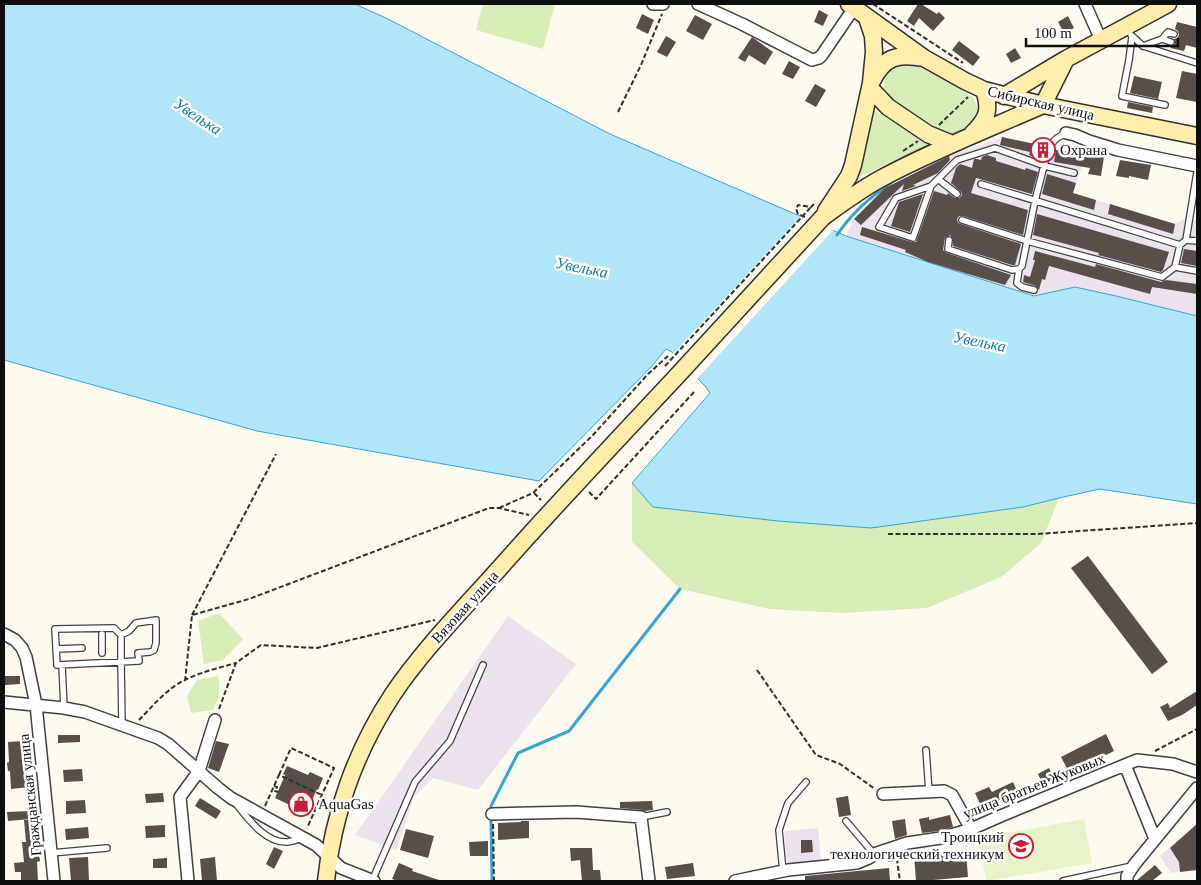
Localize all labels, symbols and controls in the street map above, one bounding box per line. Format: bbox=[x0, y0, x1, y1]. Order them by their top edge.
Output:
scale bar bbox=[1026, 15, 1178, 47]
text: 100 m bbox=[1034, 25, 1072, 41]
street label: Сибирская улица bbox=[986, 83, 1096, 123]
water label: Увелька bbox=[171, 95, 225, 138]
building icon: Охрана bbox=[1030, 137, 1056, 163]
place label: Охрана bbox=[1060, 142, 1108, 158]
water label: Увелька bbox=[554, 254, 610, 281]
water label: Увелька bbox=[952, 328, 1008, 355]
street label: Вязовая улица bbox=[428, 567, 502, 646]
street label: Гражданская улица bbox=[16, 733, 44, 857]
street label: улица братьев Жуковых bbox=[961, 750, 1108, 822]
shop icon: AquaGas bbox=[288, 791, 314, 817]
place label: AquaGas bbox=[318, 796, 374, 812]
place label: Троицкий технологический техникум bbox=[830, 829, 1005, 862]
school or university icon: Троицкий технологический техникум bbox=[1008, 833, 1034, 859]

